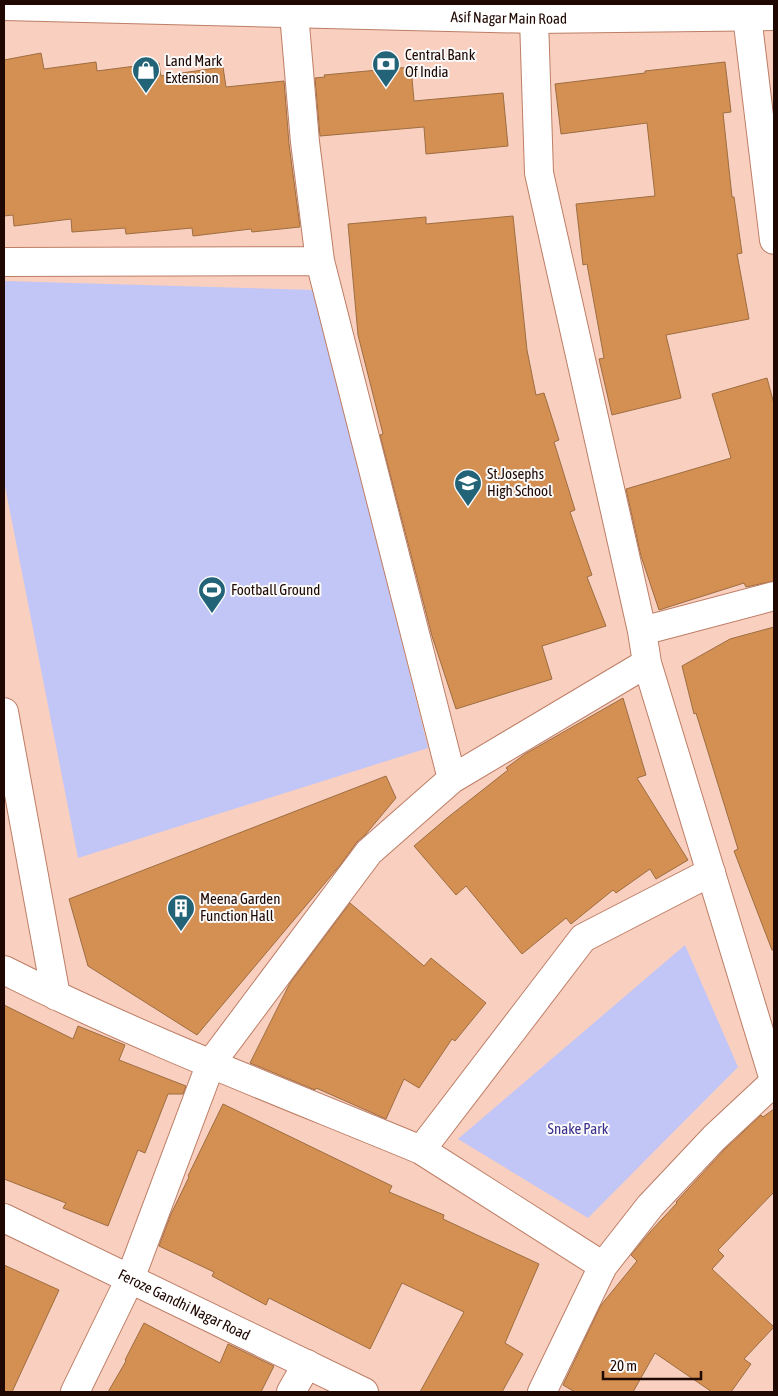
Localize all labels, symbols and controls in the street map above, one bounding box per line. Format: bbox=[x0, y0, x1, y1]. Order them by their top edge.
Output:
street label: Asif Nagar Main Road bbox=[451, 8, 567, 27]
place label: Central Bank Of India bbox=[405, 46, 476, 80]
bank icon: Central Bank Of India bbox=[371, 49, 401, 88]
place label: Land Mark Extension bbox=[165, 52, 223, 86]
shop icon: Land Mark Extension bbox=[131, 55, 161, 94]
place label: St.Josephs High School bbox=[487, 465, 552, 499]
school or university icon: St.Josephs High School bbox=[453, 468, 483, 507]
sports icon: Football Ground bbox=[197, 575, 227, 614]
place label: Football Ground bbox=[231, 581, 320, 598]
place label: Meena Garden Function Hall bbox=[200, 890, 280, 924]
building icon: Meena Garden Function Hall bbox=[166, 893, 196, 932]
park label: Snake Park bbox=[548, 1120, 609, 1137]
street label: Feroze Gandhi Nagar Road bbox=[116, 1266, 253, 1344]
scale bar bbox=[603, 1348, 700, 1380]
text: 20 m bbox=[610, 1357, 637, 1374]

